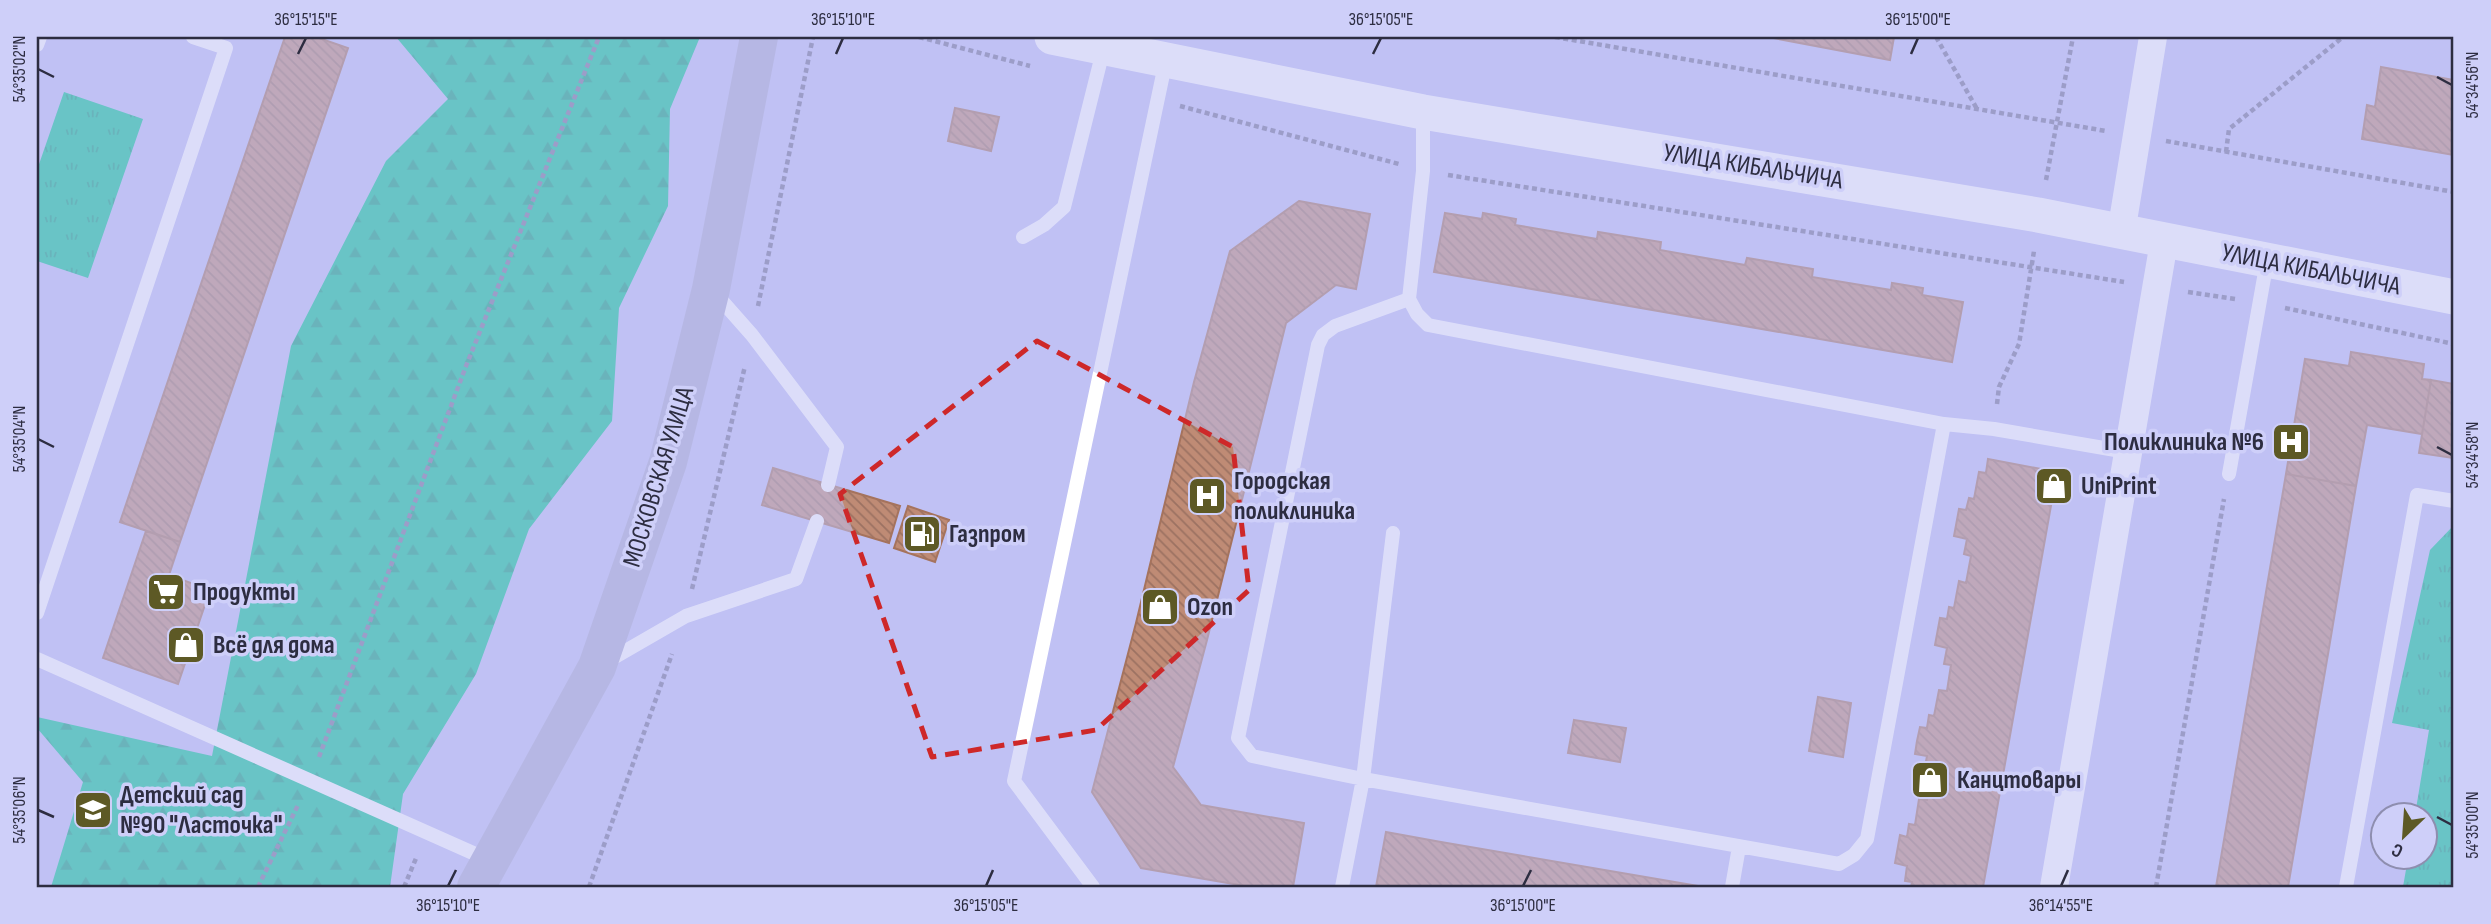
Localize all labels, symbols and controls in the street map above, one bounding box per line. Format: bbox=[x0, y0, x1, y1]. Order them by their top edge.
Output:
text: 36°15'15"E bbox=[274, 9, 338, 30]
text: 36°15'10"E bbox=[811, 9, 875, 30]
text: 36°15'05"E bbox=[1348, 9, 1414, 30]
text: 36°15'00"E bbox=[1885, 9, 1951, 30]
text: 54°35'02"N bbox=[9, 36, 30, 102]
text: 54°34'56"N bbox=[2462, 52, 2483, 118]
street label: УЛИЦА КИБАЛЬЧИЧА bbox=[1661, 138, 1846, 197]
street label: УЛИЦА КИБАЛЬЧИЧА bbox=[2219, 237, 2404, 303]
street label: МОСКОВСКАЯ УЛИЦА bbox=[617, 382, 701, 571]
text: 54°35'04"N bbox=[9, 405, 30, 473]
hospital icon: Поликлиника №6 bbox=[2270, 421, 2312, 463]
text: 54°34'58"N bbox=[2462, 422, 2483, 488]
place label: Поликлиника №6 bbox=[2104, 427, 2264, 458]
shop icon: UniPrint bbox=[2033, 465, 2075, 507]
place label: Городская поликлиника bbox=[1234, 466, 1355, 527]
place label: UniPrint bbox=[2081, 471, 2157, 502]
hospital icon: Городская поликлиника bbox=[1186, 475, 1228, 517]
fuel station icon: Газпром bbox=[901, 513, 943, 555]
place label: Газпром bbox=[949, 519, 1026, 550]
supermarket icon: Продукты bbox=[145, 571, 187, 613]
place label: Продукты bbox=[193, 577, 296, 608]
shop icon: Ozon bbox=[1139, 586, 1181, 628]
place label: Ozon bbox=[1187, 592, 1233, 623]
shop icon: Всё для дома bbox=[165, 624, 207, 666]
place label: Всё для дома bbox=[213, 630, 335, 661]
shop icon: Канцтовары bbox=[1909, 759, 1951, 801]
place label: Канцтовары bbox=[1957, 765, 2081, 796]
text: 54°35'06"N bbox=[9, 776, 30, 844]
place label: Детский сад №90 "Ласточка" bbox=[120, 780, 282, 841]
school or university icon: Детский сад №90 "Ласточка" bbox=[72, 789, 114, 831]
text: 54°35'00"N bbox=[2462, 791, 2483, 859]
north arrow bbox=[2368, 802, 2438, 872]
text: С bbox=[2388, 837, 2407, 863]
text: 36°15'10"E bbox=[416, 895, 480, 916]
text: 36°15'05"E bbox=[953, 895, 1019, 916]
text: 36°15'00"E bbox=[1490, 895, 1556, 916]
text: 36°14'55"E bbox=[2029, 895, 2093, 916]

